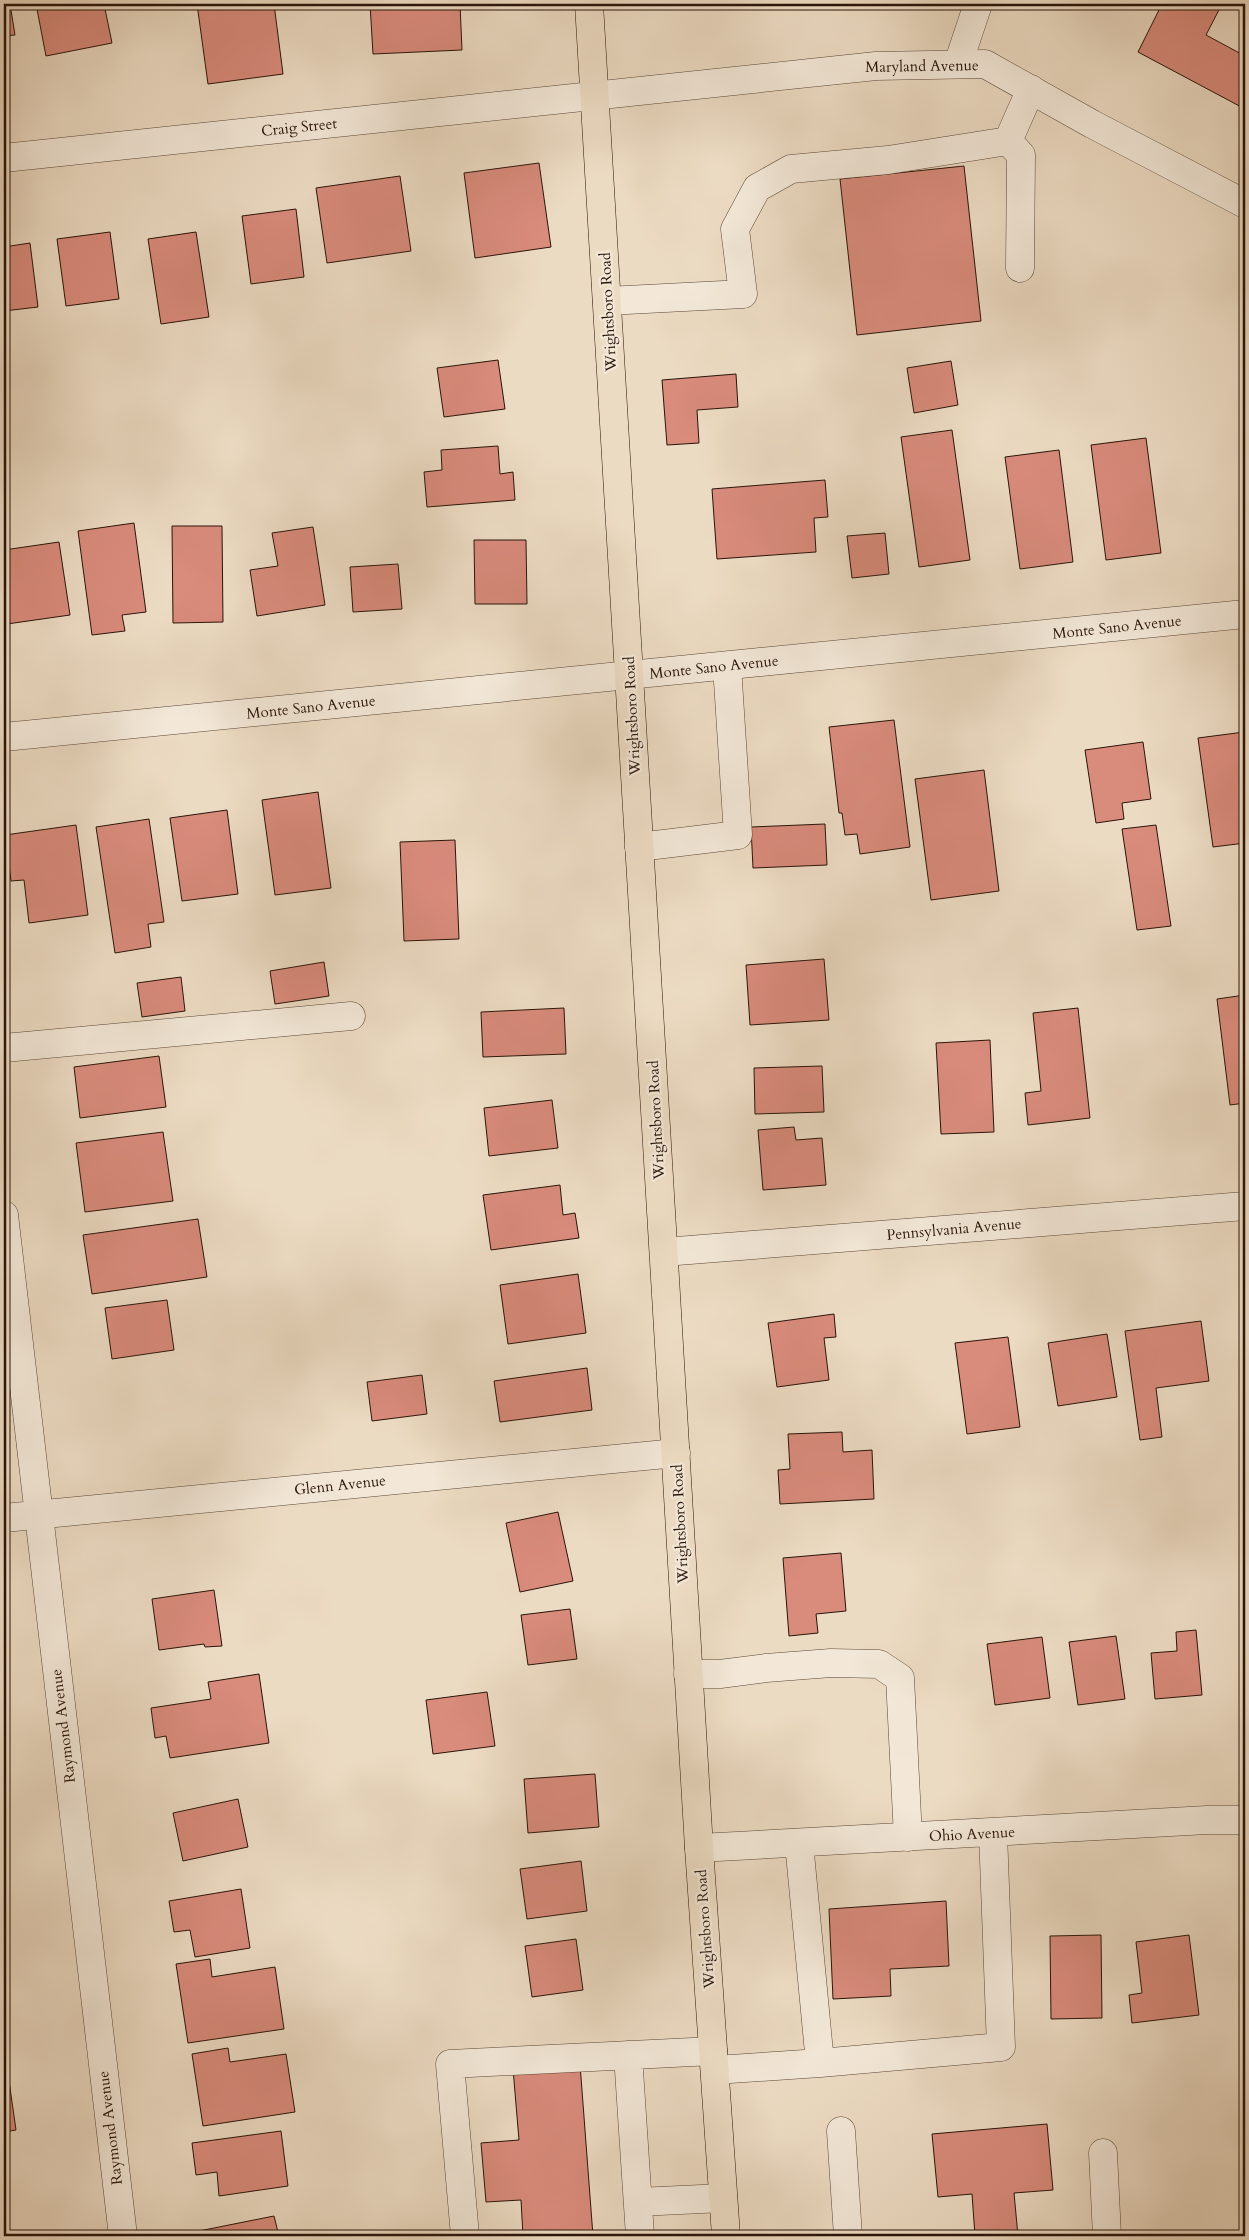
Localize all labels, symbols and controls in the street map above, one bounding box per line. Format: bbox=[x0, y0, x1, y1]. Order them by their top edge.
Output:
street label: Maryland Avenue bbox=[865, 55, 979, 77]
street label: Craig Street bbox=[260, 113, 338, 141]
street label: Wrightsboro Road bbox=[595, 252, 621, 373]
street label: Monte Sano Avenue bbox=[1051, 610, 1183, 644]
street label: Monte Sano Avenue bbox=[648, 650, 780, 684]
street label: Wrightsboro Road bbox=[619, 656, 645, 777]
street label: Monte Sano Avenue bbox=[245, 690, 377, 724]
street label: Wrightsboro Road bbox=[643, 1060, 669, 1181]
street label: Pennsylvania Avenue bbox=[886, 1213, 1023, 1245]
street label: Wrightsboro Road bbox=[667, 1464, 693, 1585]
street label: Glenn Avenue bbox=[293, 1470, 387, 1500]
street label: Raymond Avenue bbox=[46, 1668, 80, 1784]
street label: Ohio Avenue bbox=[928, 1822, 1016, 1846]
street label: Wrightsboro Road bbox=[691, 1869, 719, 1990]
street label: Raymond Avenue bbox=[93, 2070, 127, 2186]

